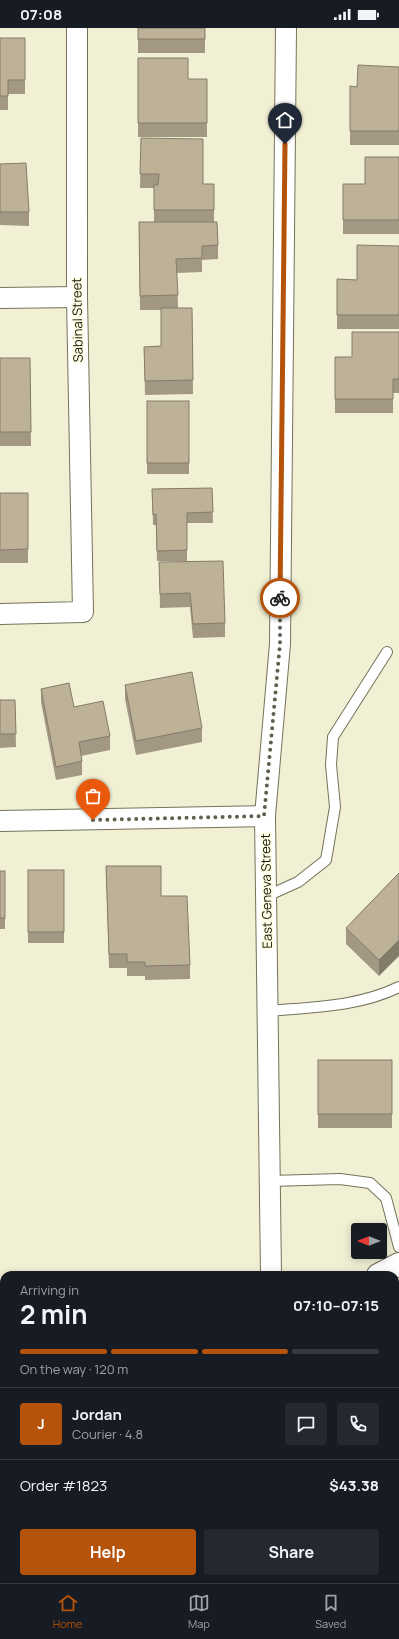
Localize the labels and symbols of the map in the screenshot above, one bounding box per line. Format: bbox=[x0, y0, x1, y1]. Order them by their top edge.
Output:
pin bbox=[268, 103, 302, 144]
street label: Sabinal Street bbox=[67, 277, 87, 363]
courier bbox=[260, 578, 300, 618]
pin bbox=[76, 779, 110, 820]
street label: East Geneva Street bbox=[256, 833, 276, 949]
north arrow bbox=[351, 1223, 387, 1259]

